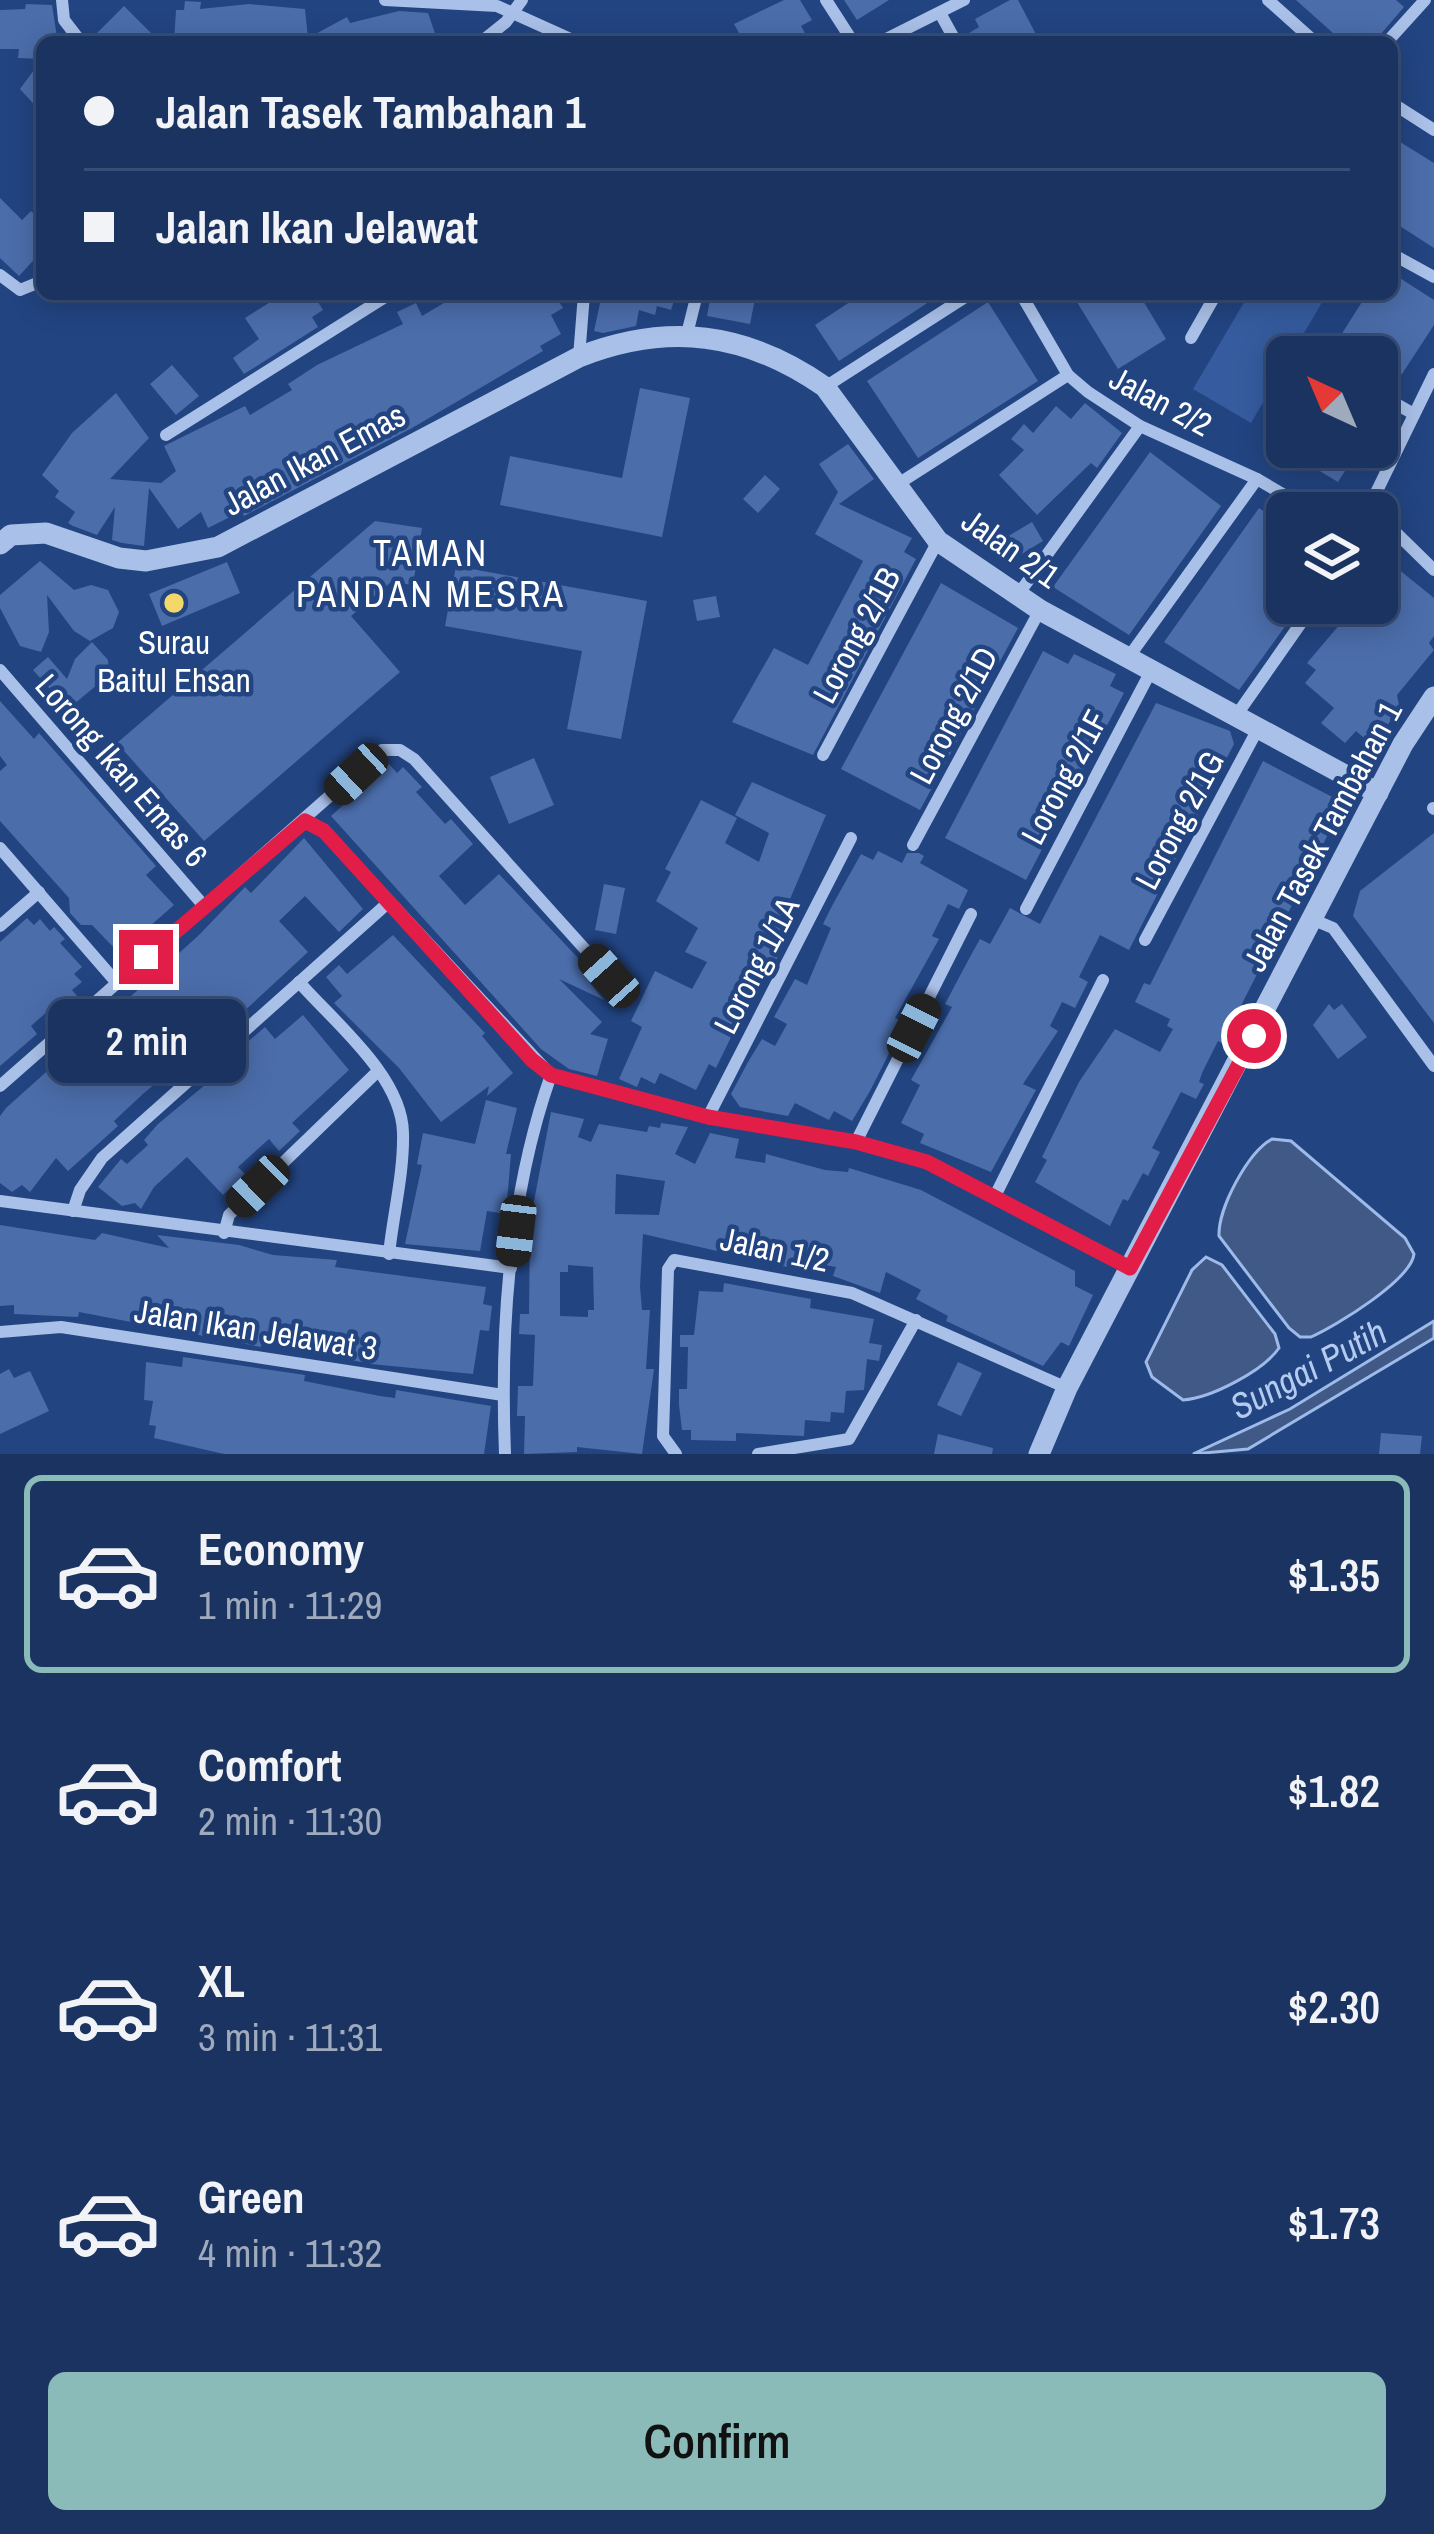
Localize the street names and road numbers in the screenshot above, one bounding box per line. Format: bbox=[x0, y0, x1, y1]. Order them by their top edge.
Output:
street label: Jalan 2/2 bbox=[1102, 356, 1220, 446]
street label: Jalan Ikan Emas bbox=[215, 393, 413, 525]
street label: Jalan 2/1 bbox=[953, 498, 1069, 598]
street label: Lorong 2/1B bbox=[802, 560, 910, 710]
street label: Lorong 2/1D bbox=[899, 639, 1007, 791]
street label: Lorong Ikan Emas 6 bbox=[26, 664, 218, 876]
street label: Jalan Tasek Tambahan 1 bbox=[1232, 693, 1412, 979]
street label: Lorong 2/1F bbox=[1010, 702, 1118, 852]
street label: Lorong 2/1G bbox=[1124, 743, 1234, 897]
street label: Lorong 1/1A bbox=[703, 888, 810, 1041]
street label: Jalan 1/2 bbox=[717, 1216, 833, 1282]
street label: Jalan Ikan Jelawat 3 bbox=[131, 1288, 381, 1370]

